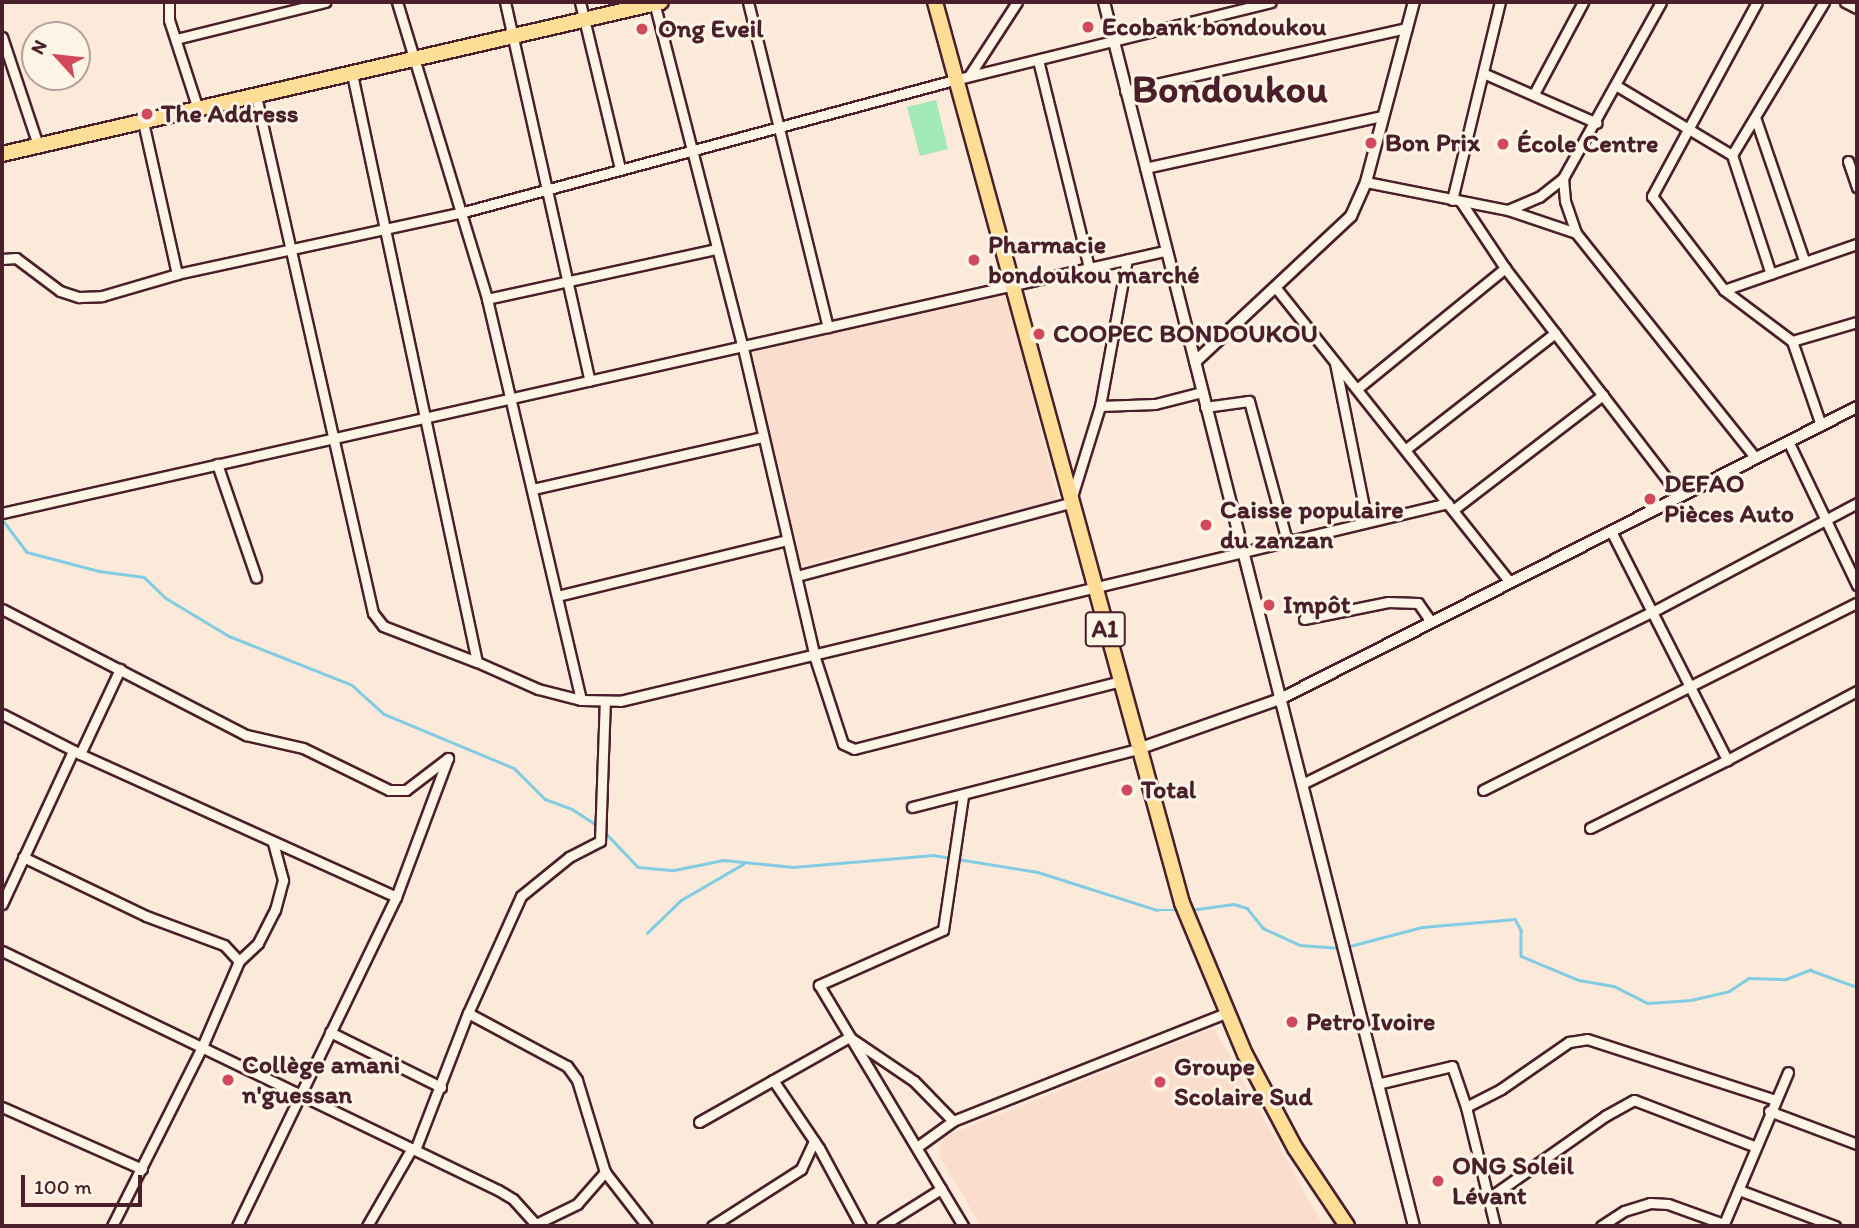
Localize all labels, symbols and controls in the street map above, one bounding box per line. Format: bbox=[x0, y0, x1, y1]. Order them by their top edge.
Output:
place label: Ecobank bondoukou bbox=[1102, 11, 1325, 43]
place label: Ong Eveil bbox=[658, 13, 763, 45]
marker: Ong Eveil bbox=[632, 19, 652, 39]
marker: Ecobank bondoukou bbox=[1080, 19, 1096, 35]
north arrow bbox=[21, 21, 91, 91]
text: N bbox=[25, 36, 52, 58]
district label: Bondoukou bbox=[1132, 64, 1328, 112]
place label: The Address bbox=[161, 98, 299, 130]
marker: The Address bbox=[139, 106, 155, 122]
place label: Bon Prix bbox=[1385, 127, 1480, 159]
place label: École Centre bbox=[1517, 128, 1659, 160]
marker: Bon Prix bbox=[1363, 135, 1379, 151]
marker: École Centre bbox=[1495, 136, 1511, 152]
place label: Pharmacie bondoukou marché bbox=[988, 229, 1201, 290]
marker: Pharmacie bondoukou marché bbox=[966, 252, 982, 268]
place label: COOPEC BONDOUKOU bbox=[1053, 318, 1318, 350]
marker: COOPEC BONDOUKOU bbox=[1031, 326, 1047, 342]
place label: DEFAO Pièces Auto bbox=[1664, 468, 1794, 530]
marker: DEFAO Pièces Auto bbox=[1642, 491, 1658, 507]
place label: Caisse populaire du zanzan bbox=[1220, 494, 1403, 556]
marker: Caisse populaire du zanzan bbox=[1198, 517, 1214, 533]
place label: Impôt bbox=[1283, 589, 1350, 621]
marker: Impôt bbox=[1261, 597, 1277, 613]
road number: A1 bbox=[1084, 608, 1126, 650]
place label: Total bbox=[1141, 774, 1196, 806]
marker: Total bbox=[1119, 782, 1135, 798]
place label: Petro Ivoire bbox=[1306, 1006, 1435, 1038]
marker: Petro Ivoire bbox=[1284, 1014, 1300, 1030]
place label: Collège amani n'guessan bbox=[242, 1049, 399, 1110]
place label: Groupe Scolaire Sud bbox=[1174, 1051, 1313, 1112]
marker: Collège amani n'guessan bbox=[220, 1072, 236, 1088]
marker: Groupe Scolaire Sud bbox=[1152, 1074, 1168, 1090]
place label: ONG Soleil Lévant bbox=[1452, 1150, 1574, 1212]
scale bar bbox=[24, 1162, 145, 1206]
marker: ONG Soleil Lévant bbox=[1430, 1173, 1446, 1189]
text: 100 m bbox=[34, 1174, 92, 1199]

